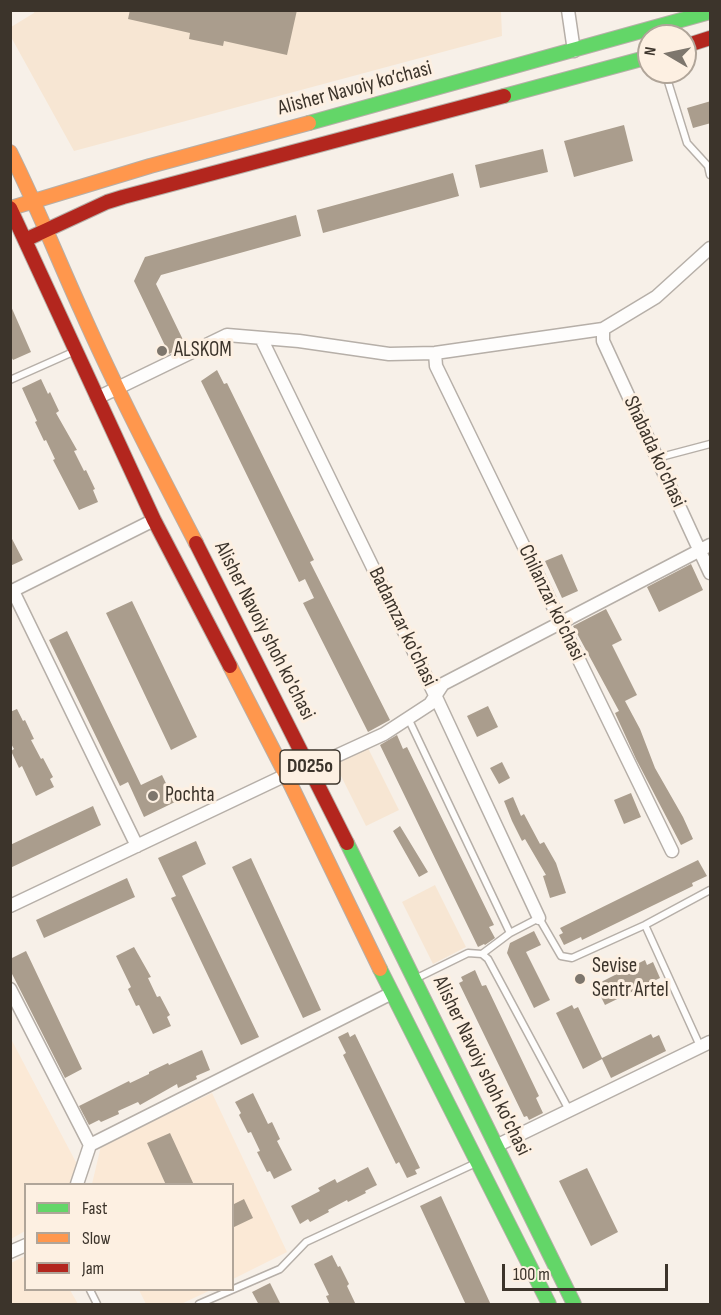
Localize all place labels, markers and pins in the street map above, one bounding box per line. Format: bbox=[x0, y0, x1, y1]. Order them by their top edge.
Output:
place label: ALSKOM bbox=[174, 338, 232, 364]
marker: ALSKOM bbox=[155, 344, 169, 358]
place label: Pochta bbox=[165, 783, 214, 809]
marker: Pochta bbox=[146, 789, 160, 803]
place label: Sevise Sentr Artel bbox=[592, 954, 669, 1004]
marker: Sevise Sentr Artel bbox=[573, 972, 587, 986]

